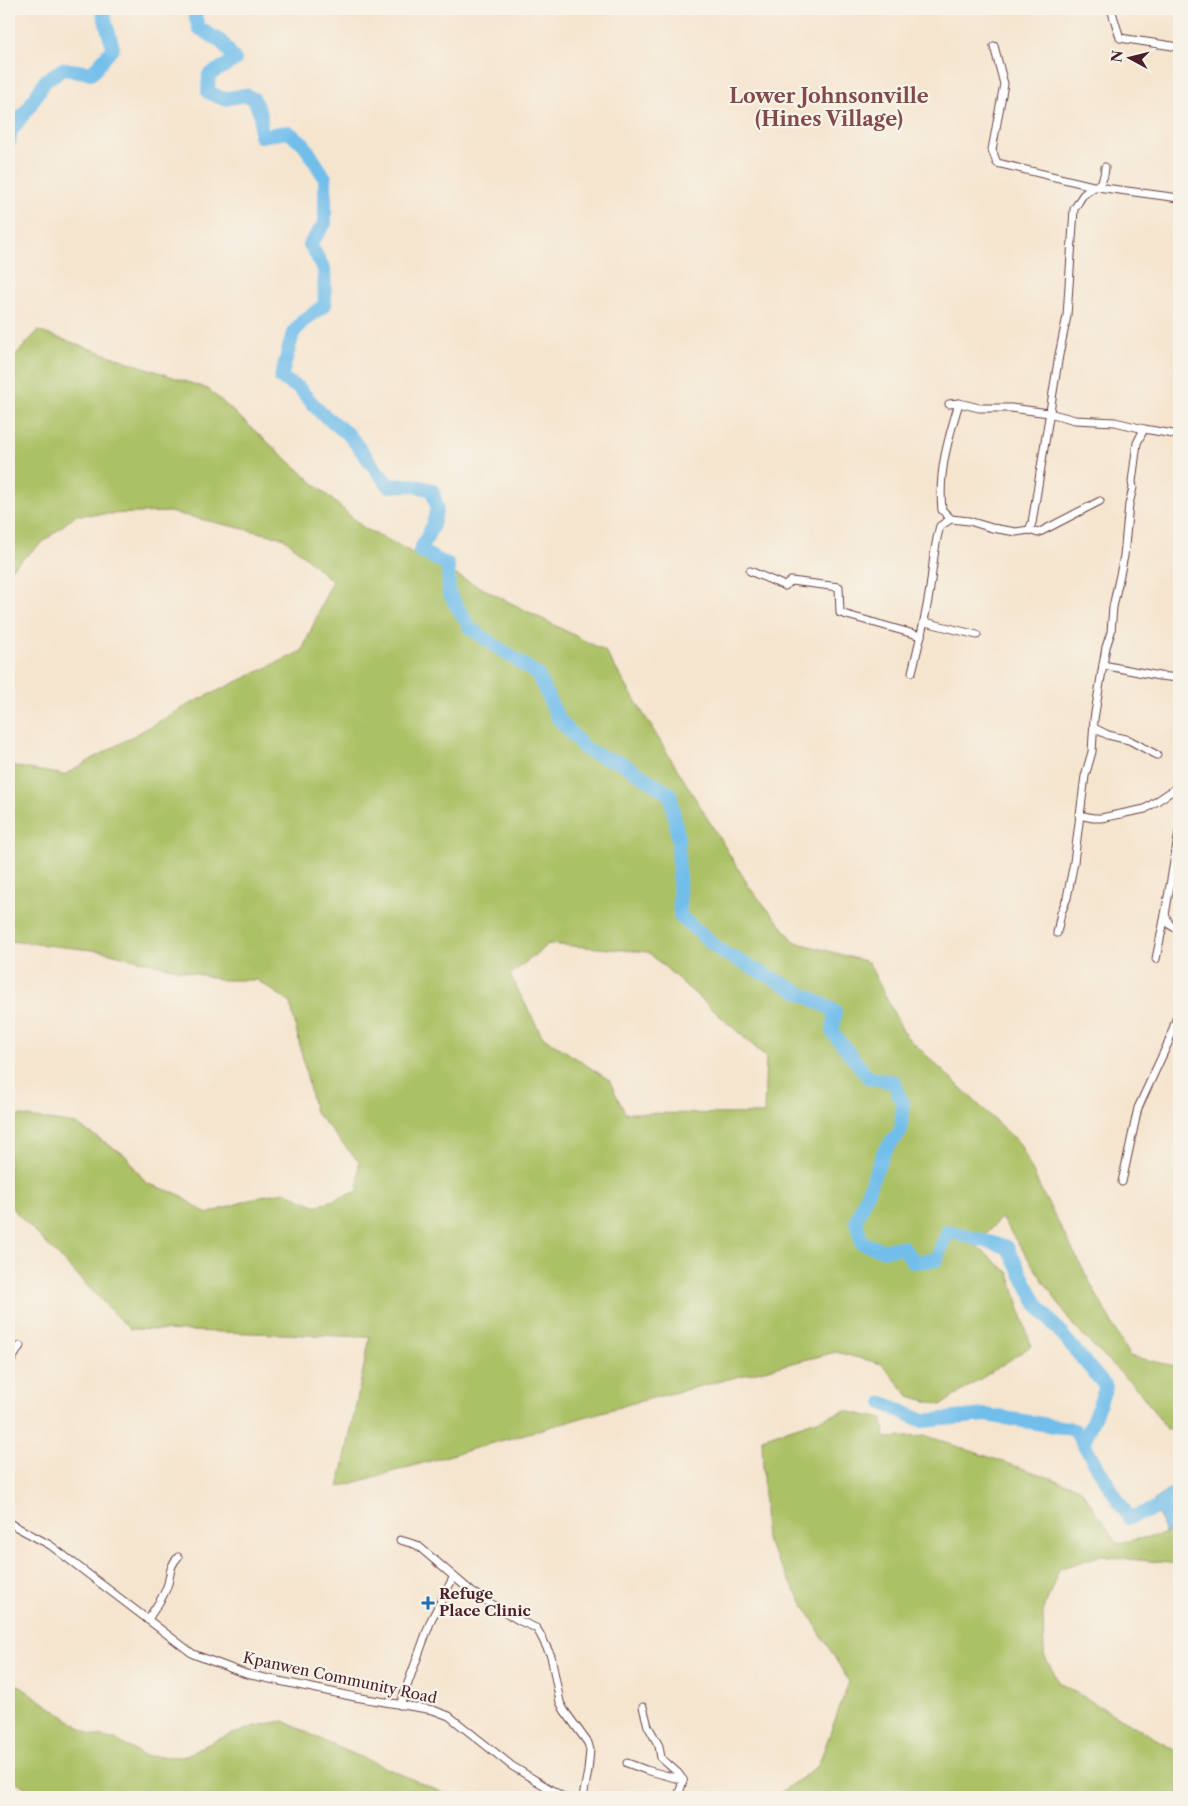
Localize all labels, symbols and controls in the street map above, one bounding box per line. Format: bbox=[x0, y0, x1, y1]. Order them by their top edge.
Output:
north arrow bbox=[1106, 32, 1156, 82]
text: N bbox=[1107, 49, 1127, 64]
district label: Lower Johnsonville (Hines Village) bbox=[729, 84, 929, 131]
place label: Refuge Place Clinic bbox=[439, 1584, 531, 1620]
marker: Refuge Place Clinic bbox=[421, 1596, 435, 1610]
street label: Kpanwen Community Road bbox=[241, 1648, 439, 1707]

